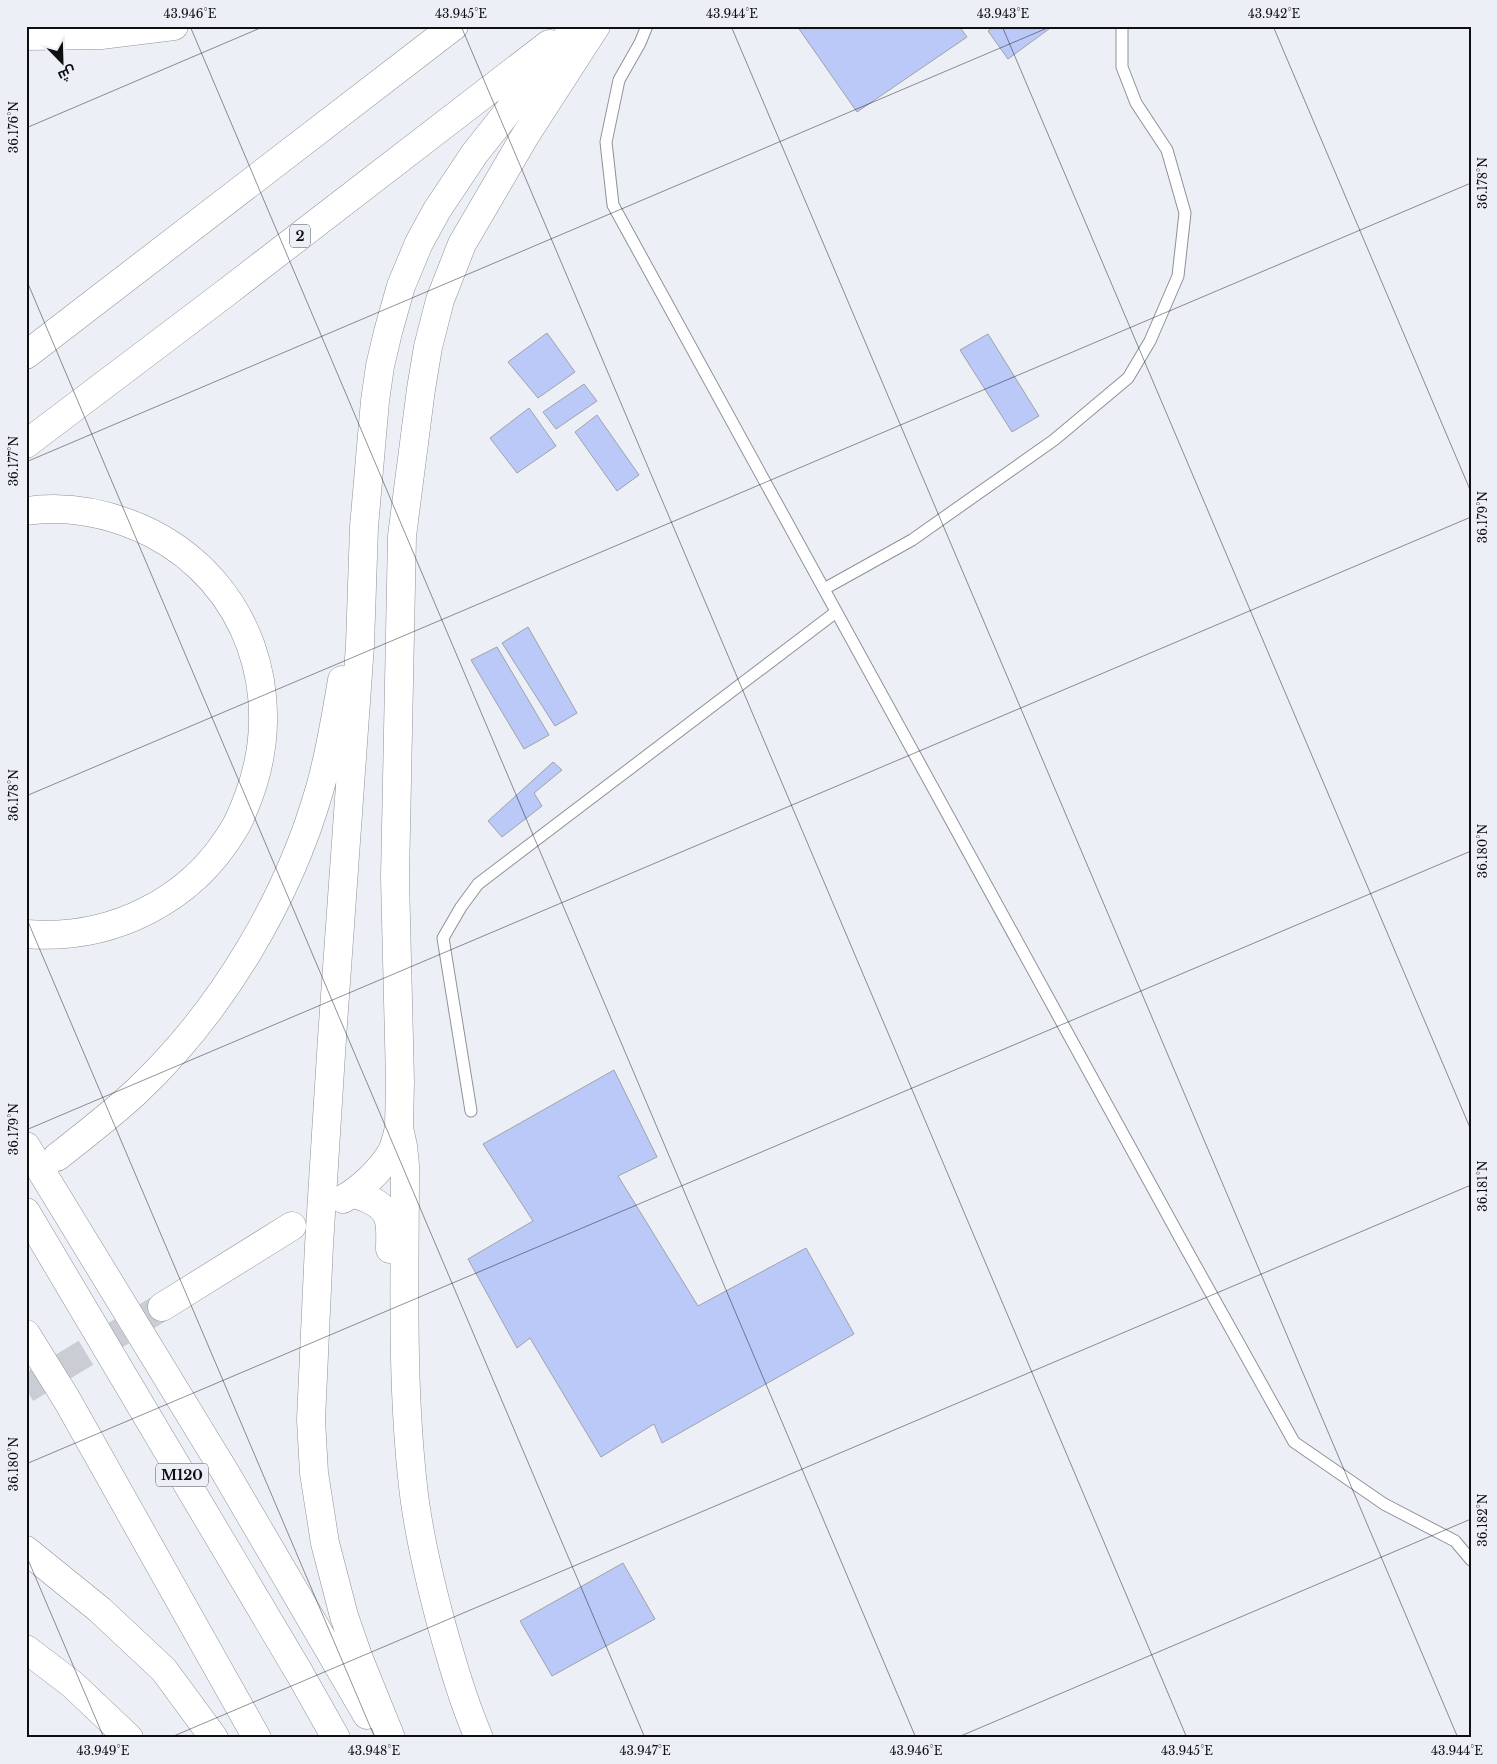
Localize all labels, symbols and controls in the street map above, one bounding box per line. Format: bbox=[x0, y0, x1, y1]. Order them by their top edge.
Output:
text: 43.946°E bbox=[164, 6, 217, 21]
text: 43.945°E bbox=[435, 6, 487, 21]
text: 43.944°E bbox=[706, 6, 758, 21]
text: 43.943°E bbox=[977, 6, 1030, 21]
text: 43.942°E bbox=[1248, 6, 1301, 21]
north arrow bbox=[38, 38, 88, 88]
text: ش bbox=[55, 62, 79, 86]
text: 36.176°N bbox=[6, 101, 21, 153]
text: 36.178°N bbox=[1475, 157, 1490, 209]
road number: 2 bbox=[290, 225, 310, 248]
text: 36.177°N bbox=[6, 435, 21, 486]
text: 36.179°N bbox=[1475, 491, 1490, 543]
text: 36.178°N bbox=[6, 769, 21, 821]
text: 36.180°N bbox=[1475, 824, 1490, 878]
text: 36.179°N bbox=[6, 1103, 21, 1155]
text: 36.181°N bbox=[1475, 1160, 1490, 1212]
text: 36.180°N bbox=[6, 1437, 21, 1491]
road number: M120 bbox=[156, 1464, 208, 1486]
text: 36.182°N bbox=[1475, 1493, 1490, 1547]
text: 43.949°E bbox=[77, 1743, 130, 1758]
text: 43.948°E bbox=[348, 1743, 401, 1758]
text: 43.947°E bbox=[619, 1743, 671, 1758]
text: 43.946°E bbox=[890, 1743, 943, 1758]
text: 43.945°E bbox=[1161, 1743, 1213, 1758]
text: 43.944°E bbox=[1431, 1743, 1483, 1758]

